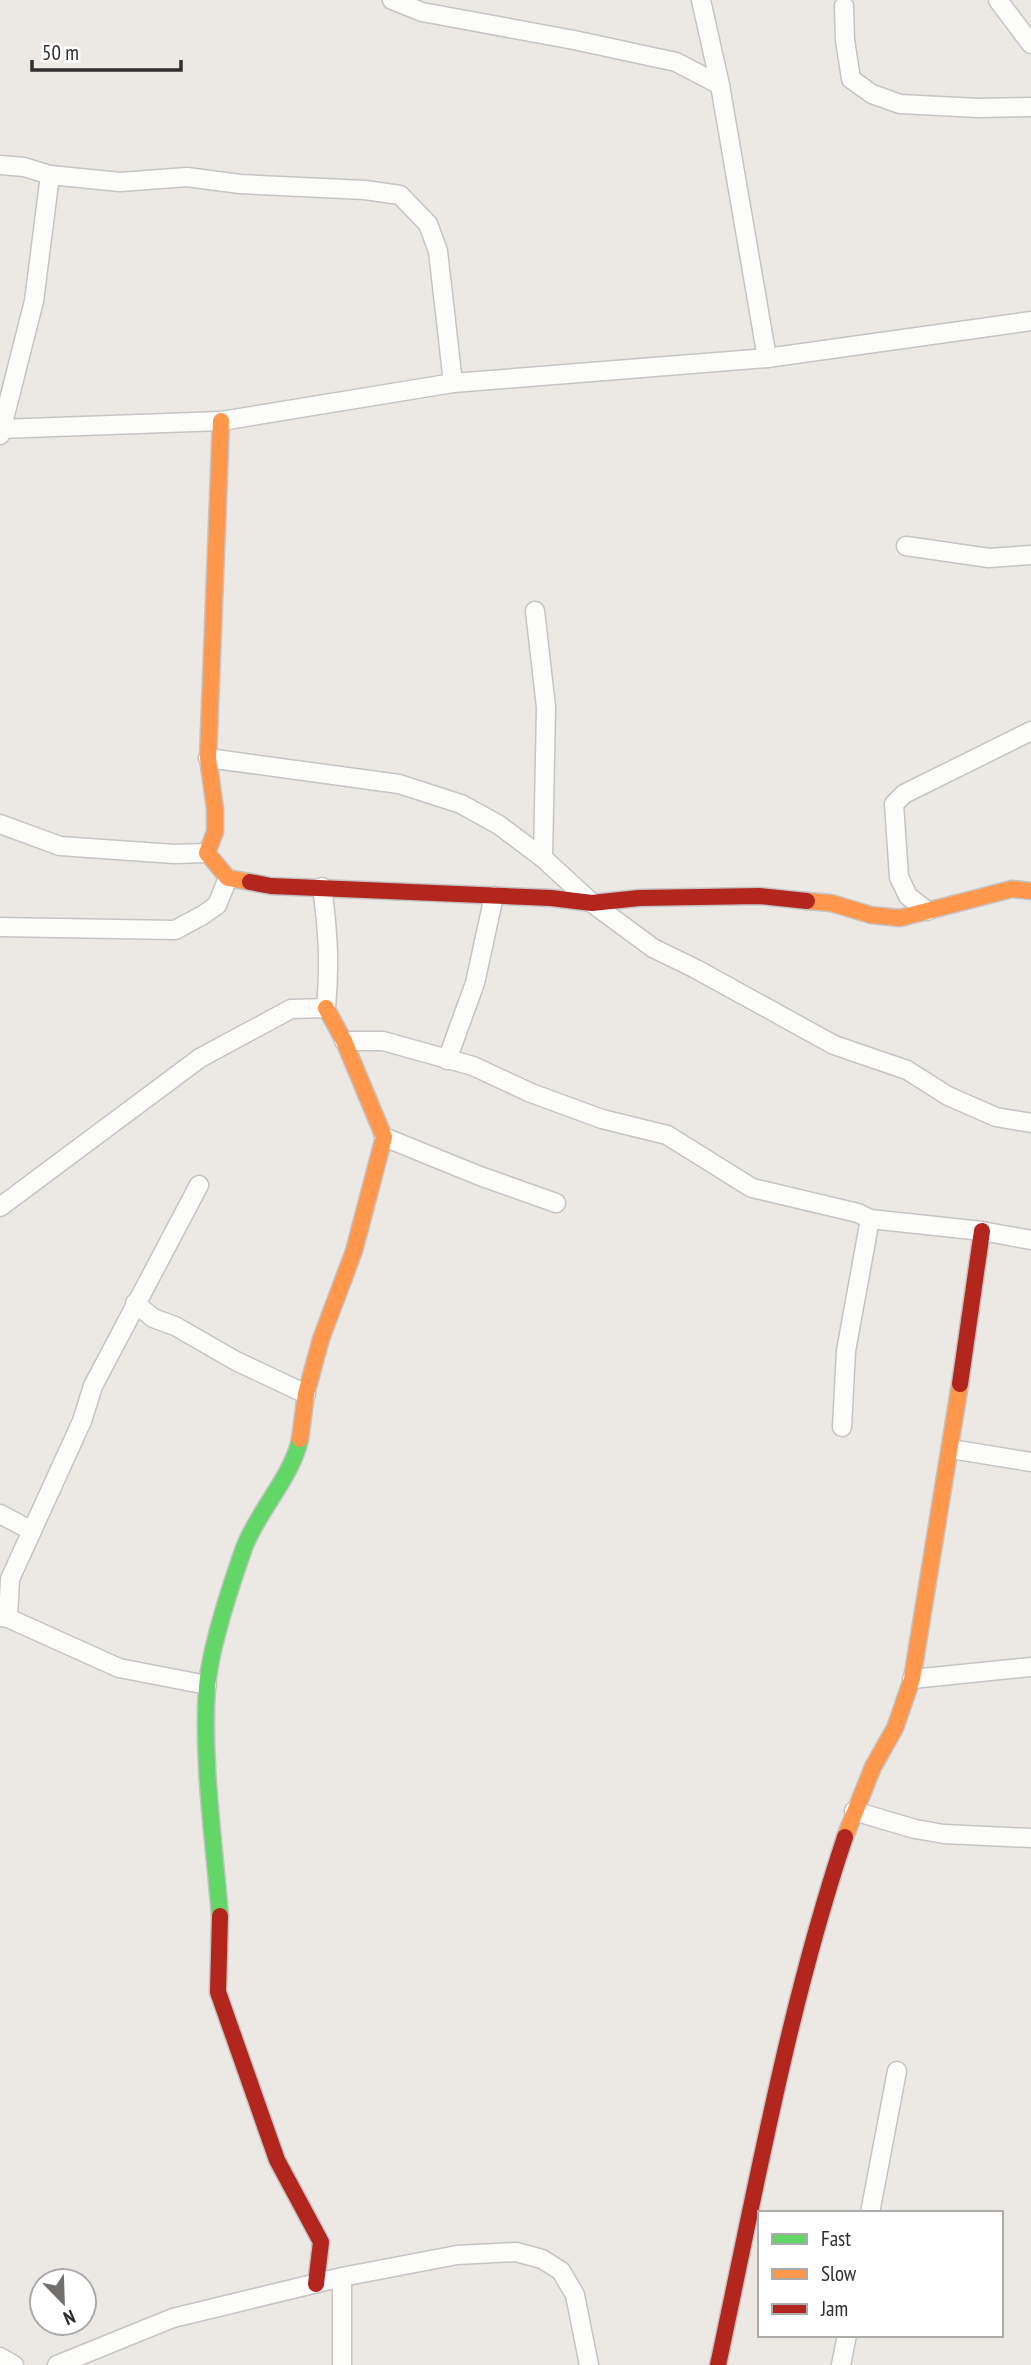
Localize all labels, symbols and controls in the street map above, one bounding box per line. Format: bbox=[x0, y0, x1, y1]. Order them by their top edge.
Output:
scale bar bbox=[32, 28, 180, 72]
text: 50 m bbox=[42, 39, 79, 66]
legend bbox=[758, 2211, 1003, 2337]
text: Fast bbox=[821, 2225, 851, 2252]
text: Slow bbox=[821, 2260, 857, 2287]
north arrow bbox=[28, 2267, 98, 2337]
text: Jam bbox=[820, 2295, 848, 2322]
text: N bbox=[60, 2305, 79, 2331]

